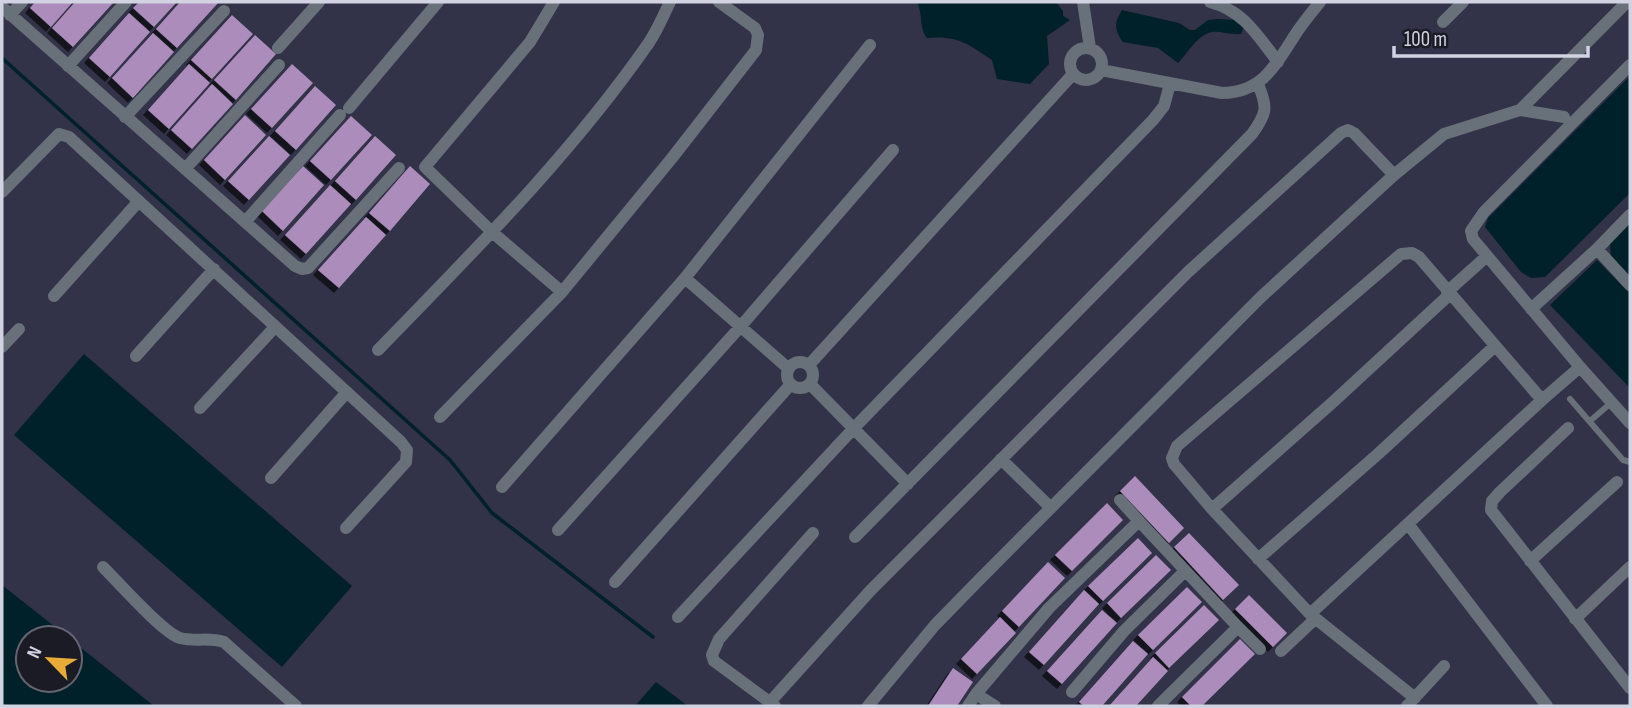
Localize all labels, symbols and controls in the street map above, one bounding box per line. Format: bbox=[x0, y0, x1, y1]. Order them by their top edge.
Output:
scale bar bbox=[1394, 14, 1588, 58]
text: 100 m bbox=[1404, 27, 1447, 52]
north arrow bbox=[14, 624, 84, 694]
text: N bbox=[22, 643, 48, 662]

